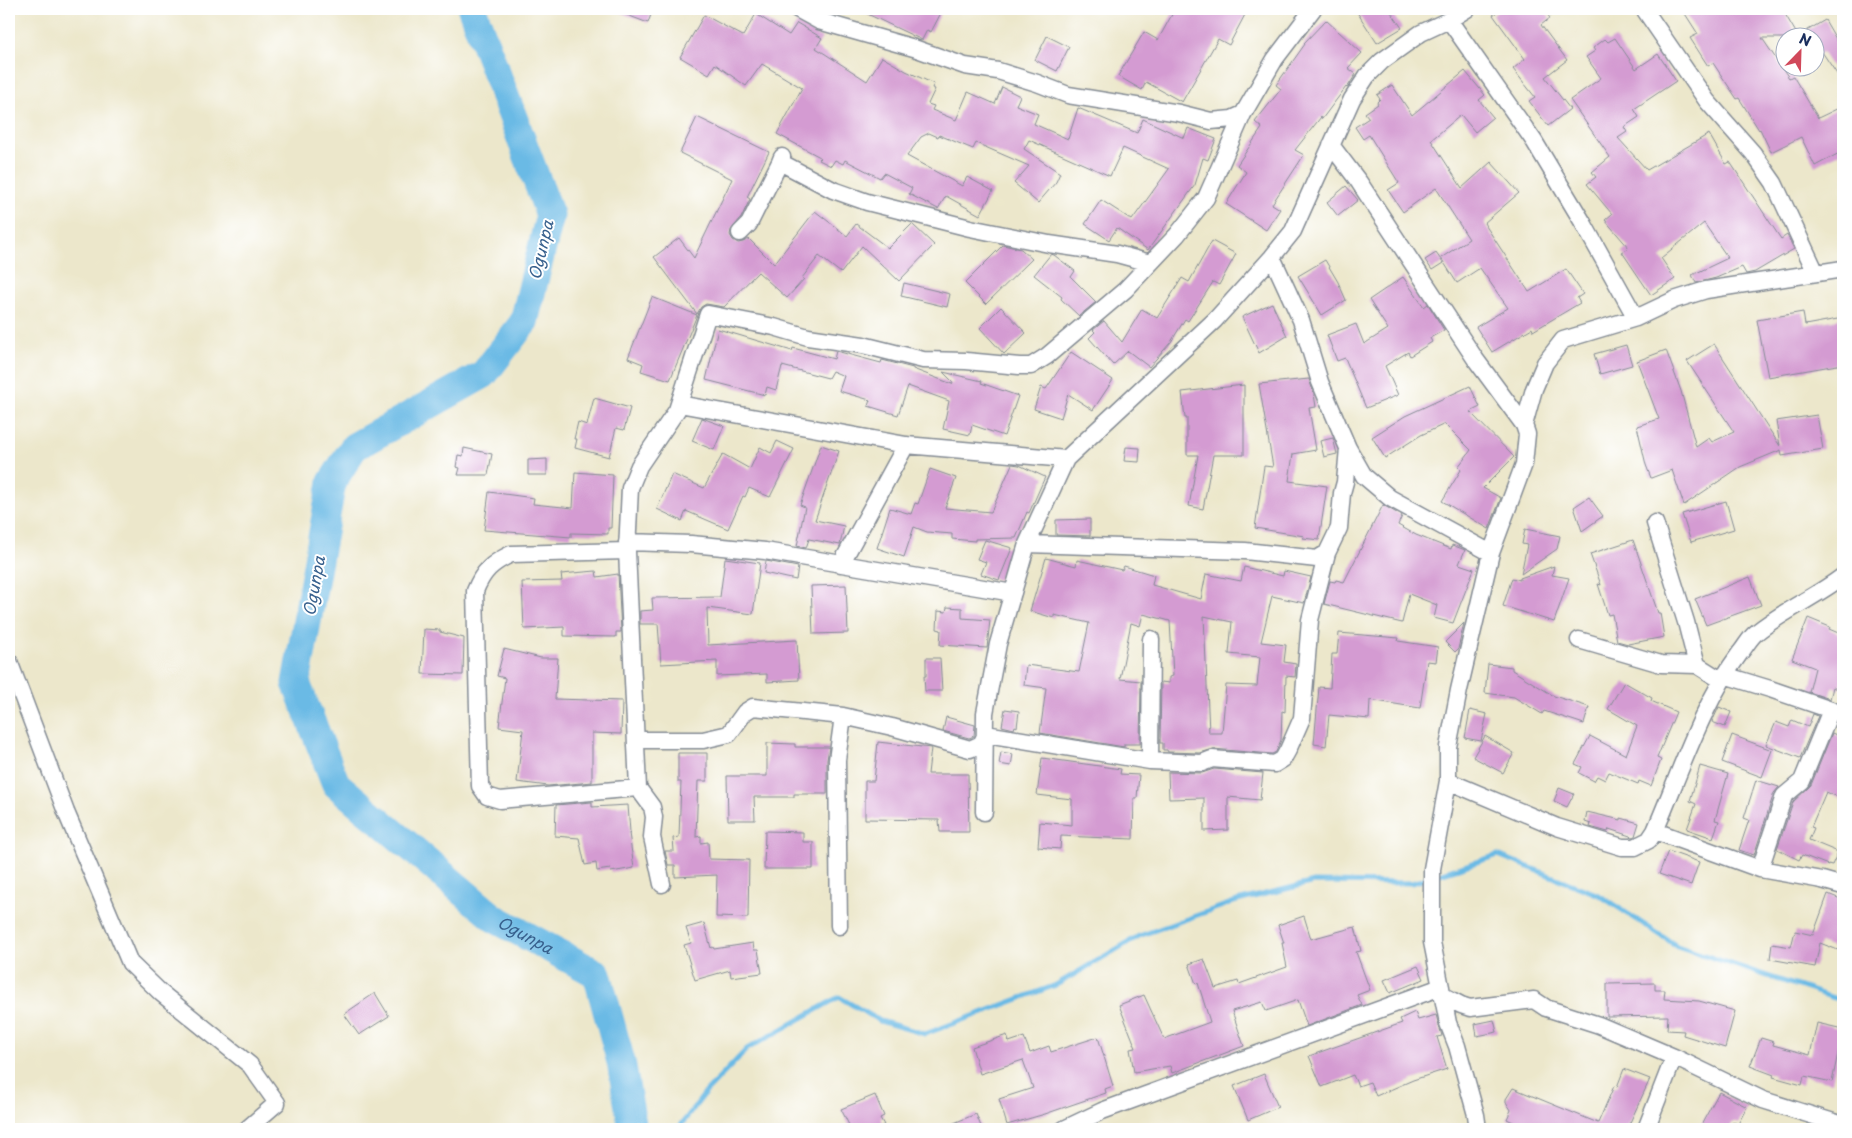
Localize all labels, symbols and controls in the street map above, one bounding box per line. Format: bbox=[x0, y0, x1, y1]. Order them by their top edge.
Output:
north arrow bbox=[1774, 28, 1824, 78]
text: N bbox=[1796, 28, 1814, 51]
water label: Ogunpa bbox=[522, 217, 559, 282]
water label: Ogunpa bbox=[296, 553, 330, 618]
water label: Ogunpa bbox=[494, 909, 559, 960]

